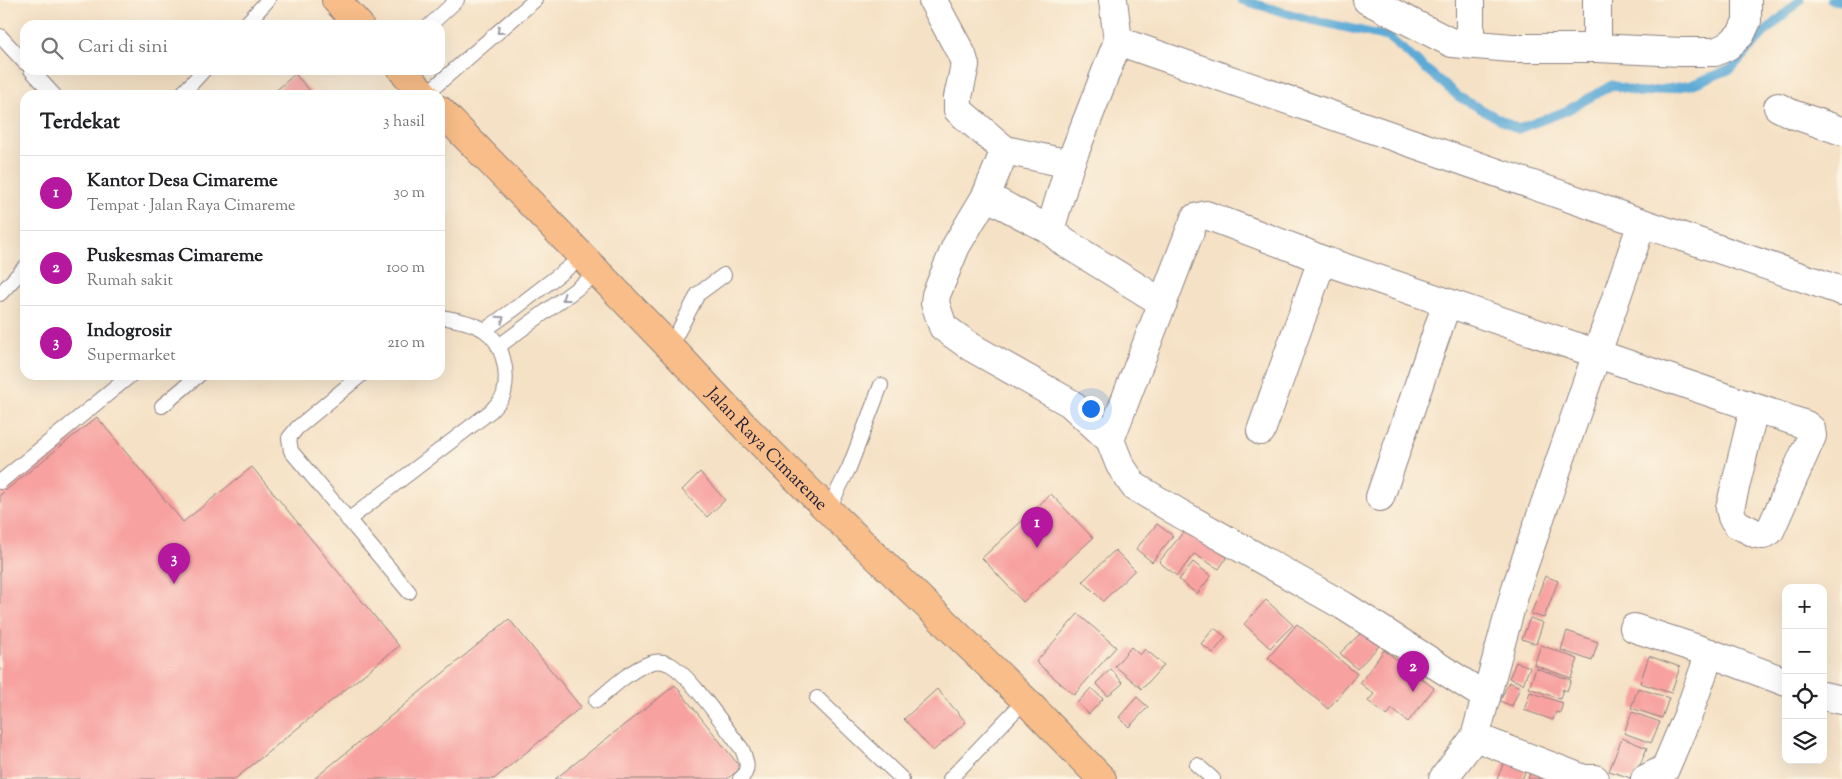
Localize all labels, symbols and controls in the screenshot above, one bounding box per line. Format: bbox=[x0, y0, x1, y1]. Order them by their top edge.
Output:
search box bbox=[20, 20, 445, 75]
one-way arrow bbox=[496, 25, 505, 34]
icon: search bbox=[38, 34, 66, 62]
text: Cari di sini bbox=[78, 34, 168, 61]
text: Terdekat bbox=[40, 108, 120, 138]
text: 3 hasil bbox=[383, 111, 425, 134]
text: Kantor Desa Cimareme bbox=[87, 168, 278, 195]
text: 1 bbox=[53, 182, 59, 205]
text: 30 m bbox=[394, 182, 425, 205]
text: Tempat · Jalan Raya Cimareme bbox=[87, 195, 295, 218]
text: Puskesmas Cimareme bbox=[87, 243, 263, 270]
text: 2 bbox=[52, 257, 60, 280]
text: 100 m bbox=[386, 257, 425, 280]
text: Rumah sakit bbox=[87, 270, 173, 293]
one-way arrow bbox=[562, 293, 571, 301]
one-way arrow bbox=[495, 316, 505, 325]
text: Indogrosir bbox=[87, 318, 172, 345]
text: 3 bbox=[53, 332, 59, 355]
text: 210 m bbox=[387, 332, 425, 355]
text: Supermarket bbox=[87, 345, 176, 368]
street label: Jalan Raya Cimareme bbox=[699, 382, 833, 518]
your location bbox=[1078, 396, 1104, 422]
pin: 1 bbox=[1021, 507, 1053, 548]
pin: 3 bbox=[158, 543, 190, 584]
map controls bbox=[1782, 584, 1827, 764]
button: + bbox=[1782, 584, 1827, 629]
button: − bbox=[1782, 629, 1827, 674]
pin: 2 bbox=[1397, 651, 1429, 692]
button: locate bbox=[1782, 674, 1827, 719]
button: layers bbox=[1782, 719, 1827, 764]

